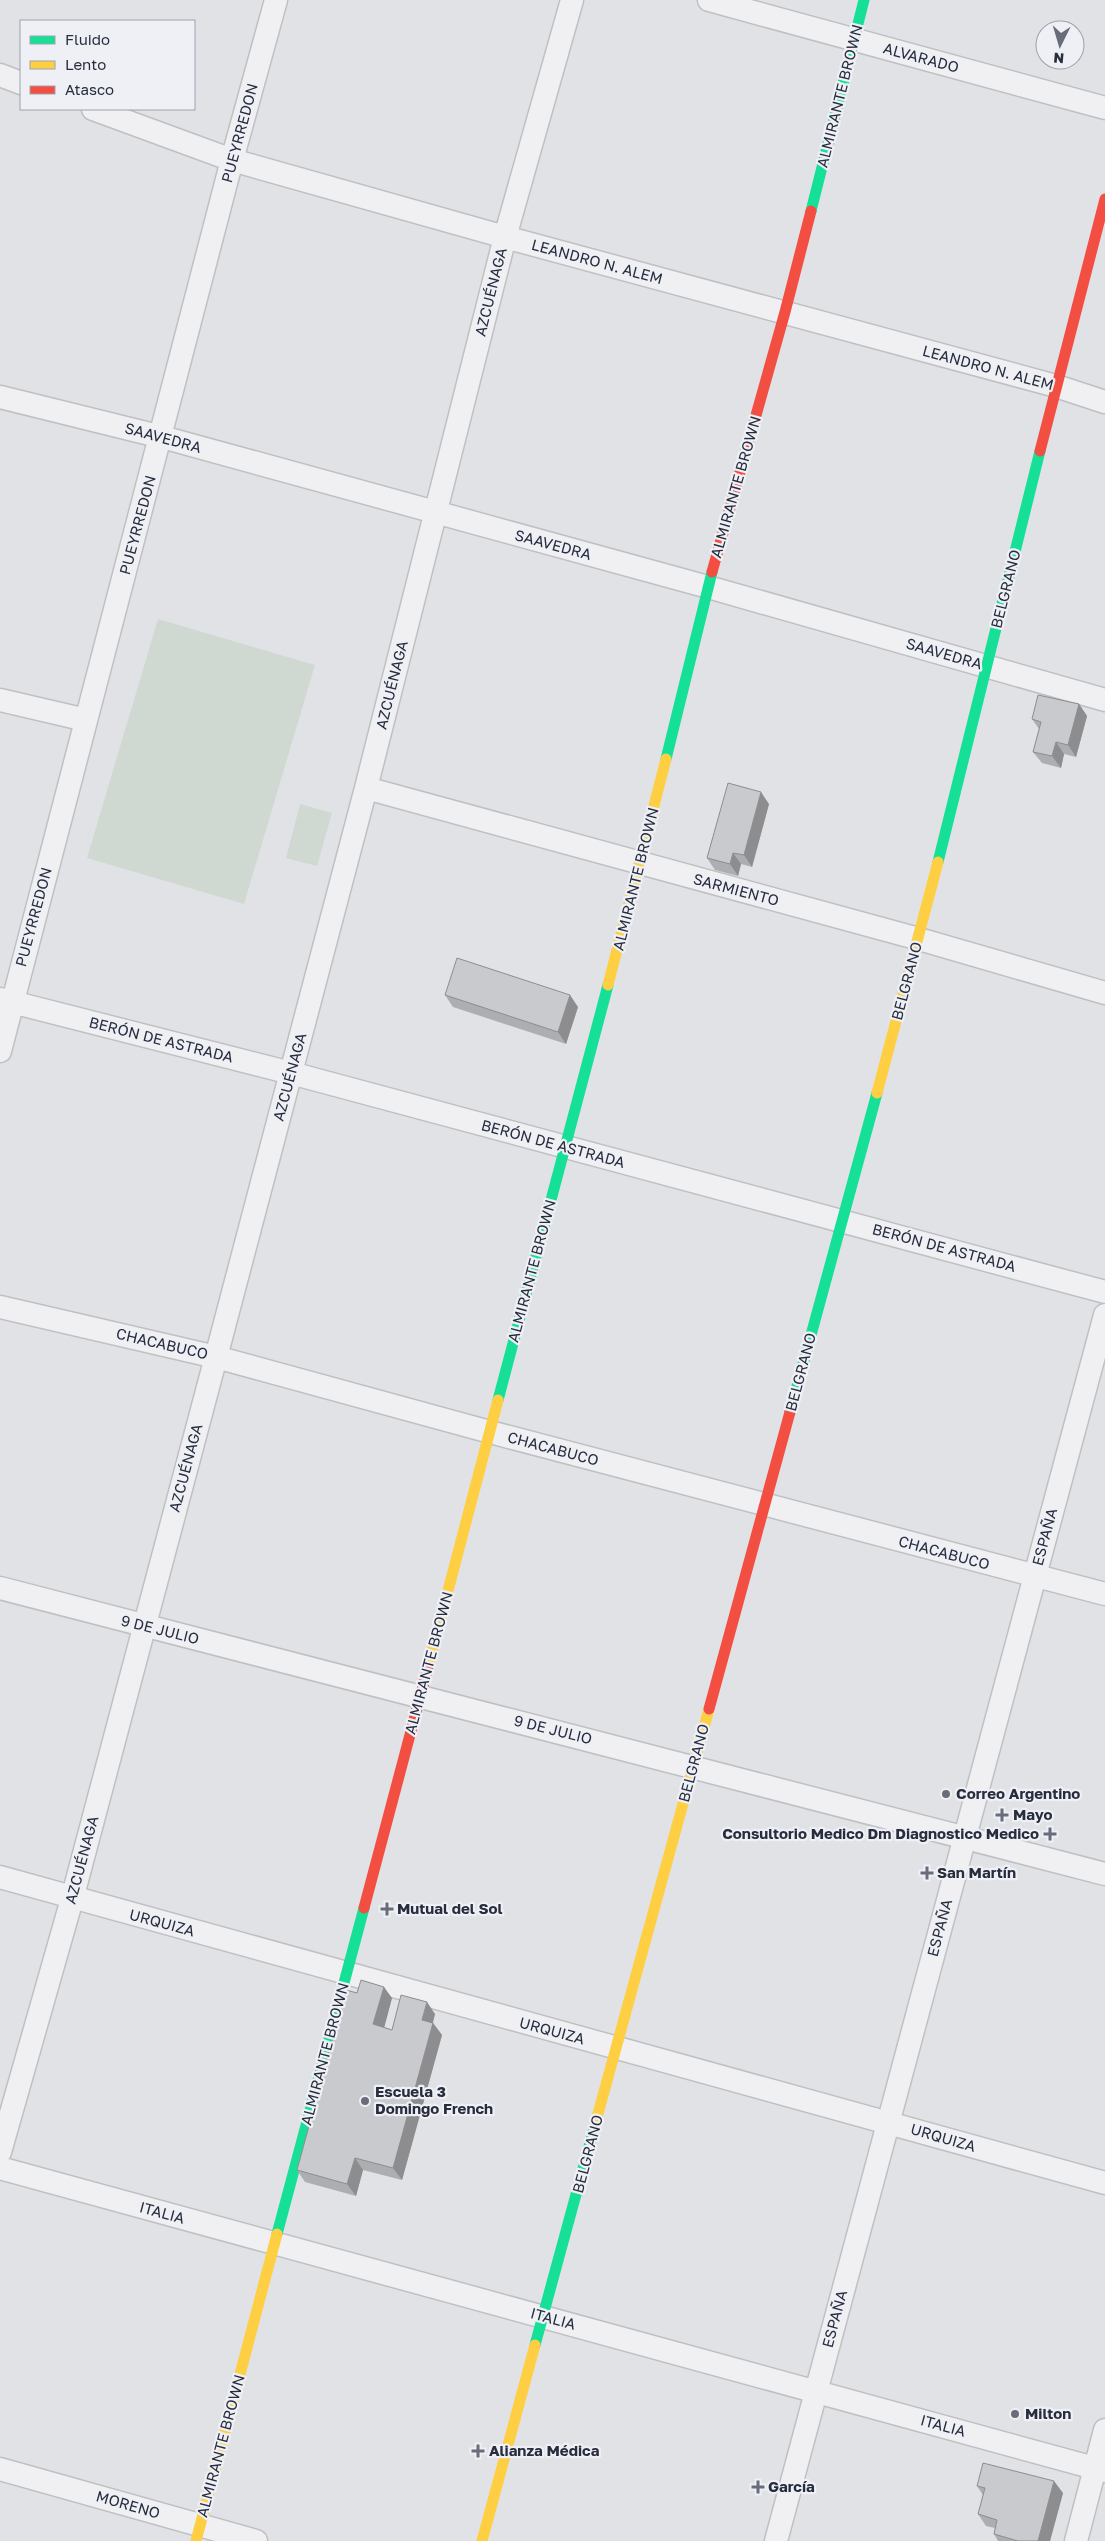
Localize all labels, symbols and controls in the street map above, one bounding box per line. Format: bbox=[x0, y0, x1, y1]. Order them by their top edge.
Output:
legend bbox=[20, 20, 195, 110]
north arrow bbox=[1035, 20, 1085, 70]
street label: ALMIRANTE BROWN bbox=[813, 22, 866, 169]
text: Fluido bbox=[65, 30, 110, 48]
street label: ALVARADO bbox=[881, 38, 961, 76]
text: N bbox=[1053, 50, 1065, 67]
text: Lento bbox=[65, 55, 106, 73]
text: Atasco bbox=[65, 80, 114, 98]
street label: PUEYRREDON bbox=[217, 81, 261, 184]
street label: LEANDRO N. ALEM bbox=[530, 235, 665, 287]
street label: AZCUÉNAGA bbox=[470, 246, 510, 338]
street label: LEANDRO N. ALEM bbox=[921, 341, 1056, 393]
street label: ALMIRANTE BROWN bbox=[706, 414, 764, 560]
street label: SAAVEDRA bbox=[123, 418, 203, 456]
street label: PUEYRREDON bbox=[115, 473, 159, 576]
street label: SAAVEDRA bbox=[513, 525, 593, 563]
street label: BELGRANO bbox=[987, 548, 1023, 630]
street label: SAAVEDRA bbox=[904, 634, 984, 673]
street label: AZCUÉNAGA bbox=[371, 639, 411, 731]
street label: ALMIRANTE BROWN bbox=[609, 805, 662, 952]
street label: PUEYRREDON bbox=[11, 865, 55, 968]
street label: SARMIENTO bbox=[691, 869, 781, 909]
street label: BELGRANO bbox=[887, 940, 925, 1022]
street label: BERÓN DE ASTRADA bbox=[87, 1012, 235, 1066]
street label: AZCUÉNAGA bbox=[269, 1031, 309, 1123]
street label: BERÓN DE ASTRADA bbox=[479, 1115, 627, 1171]
street label: ALMIRANTE BROWN bbox=[503, 1197, 559, 1344]
street label: BERÓN DE ASTRADA bbox=[870, 1219, 1018, 1275]
street label: CHACABUCO bbox=[115, 1324, 210, 1362]
street label: BELGRANO bbox=[781, 1331, 819, 1413]
street label: AZCUÉNAGA bbox=[165, 1422, 205, 1514]
street label: CHACABUCO bbox=[506, 1427, 601, 1469]
street label: ESPAÑA bbox=[1028, 1506, 1060, 1568]
street label: CHACABUCO bbox=[897, 1531, 992, 1573]
street label: ALMIRANTE BROWN bbox=[400, 1589, 456, 1736]
street label: 9 DE JULIO bbox=[119, 1611, 201, 1647]
street label: 9 DE JULIO bbox=[512, 1711, 594, 1747]
street label: BELGRANO bbox=[674, 1722, 712, 1804]
place label: Correo Argentino bbox=[956, 1784, 1080, 1802]
marker: Correo Argentino bbox=[940, 1788, 952, 1800]
place label: Mayo bbox=[1013, 1805, 1053, 1823]
marker: Mayo bbox=[995, 1808, 1009, 1822]
street label: AZCUÉNAGA bbox=[61, 1814, 101, 1906]
place label: Consultorio Medico Dm Diagnostico Medico bbox=[722, 1824, 1039, 1842]
marker: Consultorio Medico Dm Diagnostico Medico bbox=[1043, 1827, 1057, 1841]
place label: San Martín bbox=[937, 1863, 1016, 1881]
marker: San Martín bbox=[921, 1867, 933, 1879]
street label: ESPAÑA bbox=[923, 1897, 955, 1959]
place label: Mutual del Sol bbox=[397, 1899, 503, 1917]
marker: Mutual del Sol bbox=[381, 1903, 393, 1915]
street label: URQUIZA bbox=[128, 1905, 197, 1939]
street label: ALMIRANTE BROWN bbox=[296, 1980, 352, 2127]
street label: URQUIZA bbox=[518, 2013, 587, 2047]
place label: Escuela 3 Domingo French bbox=[375, 2082, 493, 2117]
marker: Escuela 3 Domingo French bbox=[359, 2095, 371, 2107]
street label: BELGRANO bbox=[568, 2113, 606, 2195]
street label: URQUIZA bbox=[909, 2119, 978, 2155]
street label: ITALIA bbox=[138, 2197, 187, 2227]
street label: ESPAÑA bbox=[818, 2288, 850, 2350]
street label: ITALIA bbox=[529, 2303, 578, 2333]
street label: ALMIRANTE BROWN bbox=[192, 2372, 248, 2519]
place label: Milton bbox=[1025, 2404, 1071, 2422]
marker: Milton bbox=[1009, 2408, 1021, 2420]
street label: ITALIA bbox=[919, 2410, 968, 2440]
place label: Alianza Médica bbox=[489, 2441, 600, 2459]
marker: Alianza Médica bbox=[471, 2444, 485, 2458]
place label: García bbox=[768, 2477, 815, 2495]
marker: García bbox=[752, 2481, 764, 2493]
street label: MORENO bbox=[94, 2486, 162, 2522]

